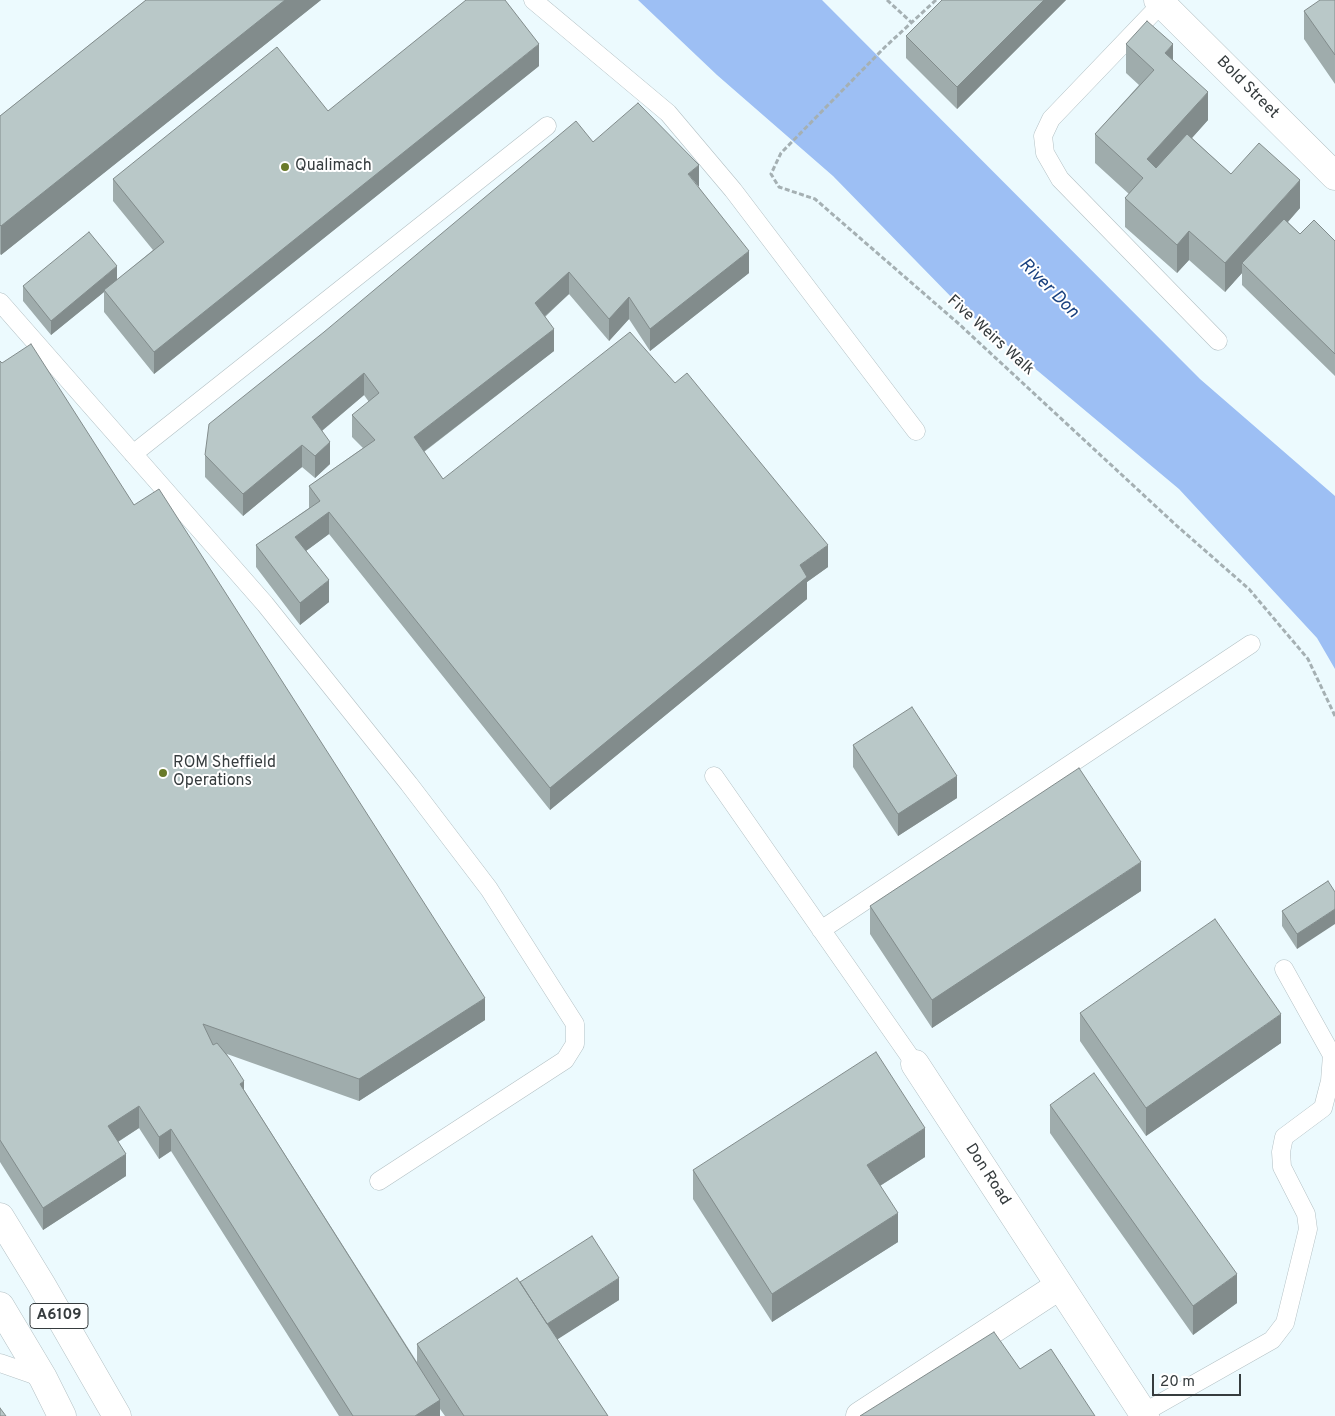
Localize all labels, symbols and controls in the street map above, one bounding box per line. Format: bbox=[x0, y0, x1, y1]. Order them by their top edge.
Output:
street label: Bold Street bbox=[1212, 53, 1282, 123]
place label: Qualimach bbox=[295, 157, 372, 177]
marker: Qualimach bbox=[279, 161, 291, 173]
water label: River Don bbox=[1014, 255, 1082, 323]
street label: Five Weirs Walk bbox=[942, 292, 1038, 380]
place label: ROM Sheffield Operations bbox=[173, 754, 276, 792]
marker: ROM Sheffield Operations bbox=[157, 767, 169, 779]
street label: Don Road bbox=[960, 1141, 1014, 1209]
road number: A6109 bbox=[30, 1304, 88, 1328]
scale bar bbox=[1155, 1364, 1244, 1396]
text: 20 m bbox=[1160, 1373, 1195, 1392]

